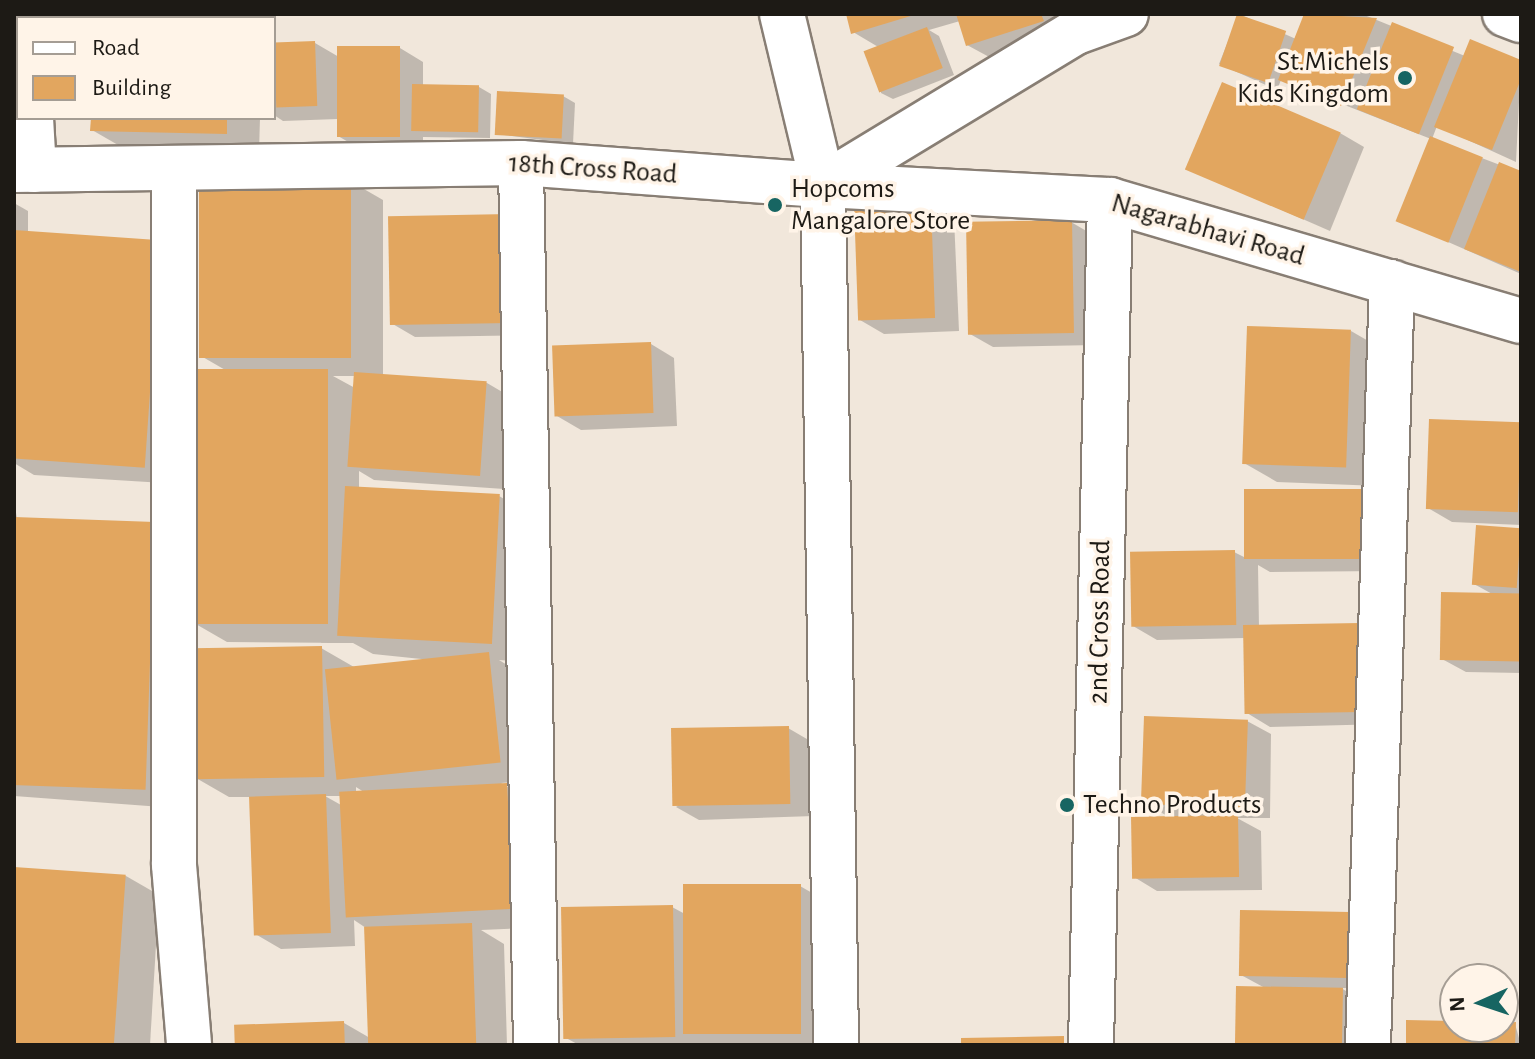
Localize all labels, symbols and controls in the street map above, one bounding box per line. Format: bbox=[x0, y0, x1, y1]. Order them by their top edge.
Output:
legend bbox=[16, 16, 276, 120]
text: Road bbox=[92, 36, 140, 60]
place label: St.Michels Kids Kingdom bbox=[1237, 45, 1389, 111]
marker: St.Michels Kids Kingdom bbox=[1396, 69, 1414, 87]
text: Building bbox=[92, 76, 171, 100]
street label: 18th Cross Road bbox=[508, 146, 678, 192]
place label: Hopcoms Mangalore Store bbox=[791, 172, 970, 238]
street label: Nagarabhavi Road bbox=[1107, 186, 1309, 274]
marker: Hopcoms Mangalore Store bbox=[766, 196, 784, 214]
street label: 2nd Cross Road bbox=[1082, 540, 1118, 704]
place label: Techno Products bbox=[1083, 788, 1261, 822]
marker: Techno Products bbox=[1058, 796, 1076, 814]
north arrow bbox=[1439, 963, 1519, 1043]
text: N bbox=[1446, 996, 1468, 1012]

